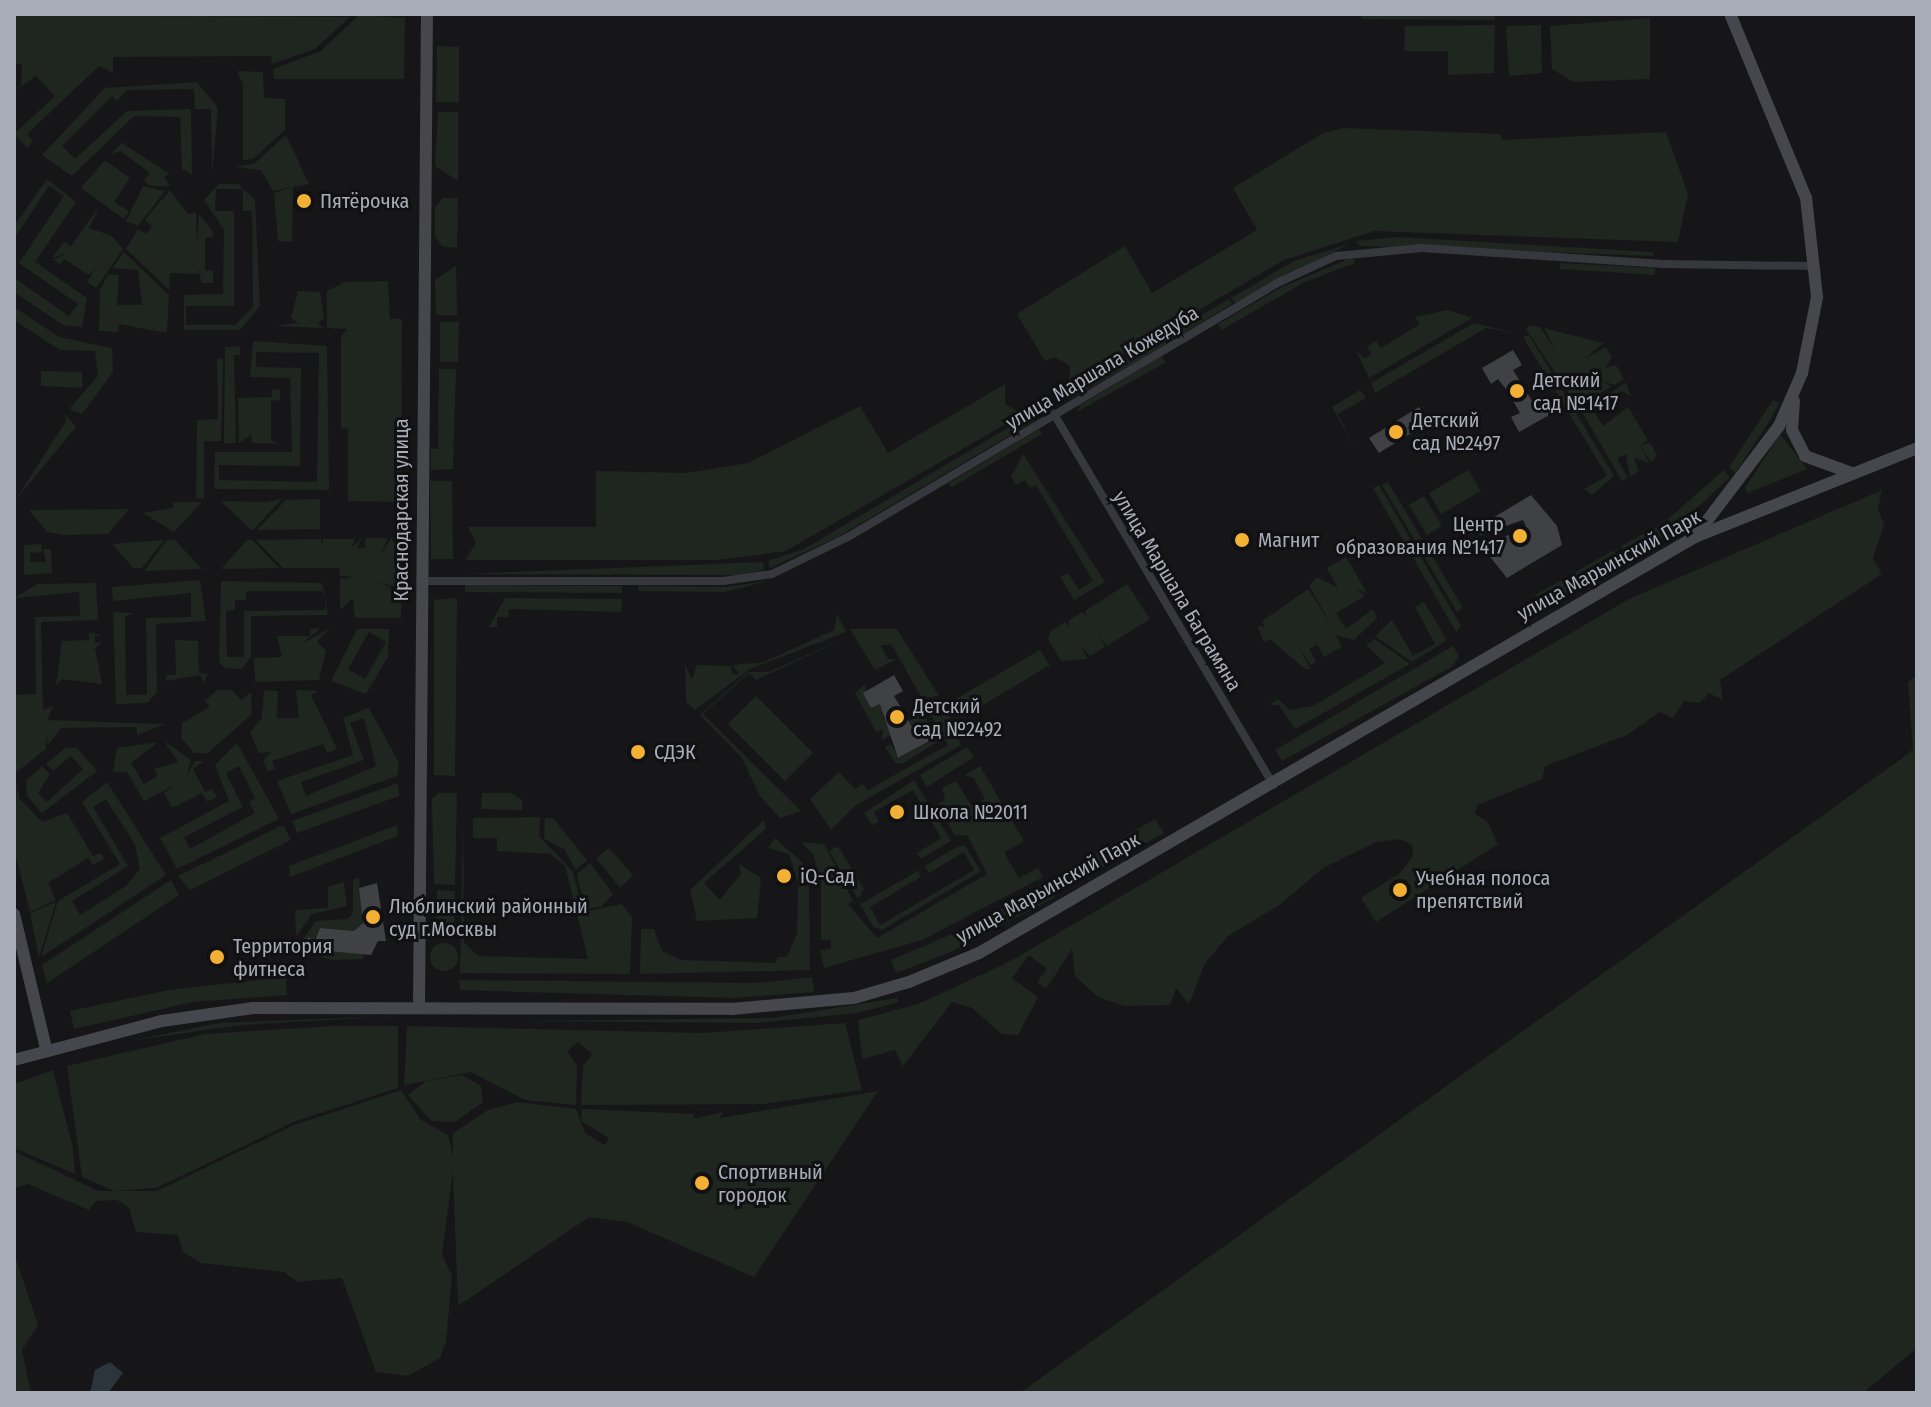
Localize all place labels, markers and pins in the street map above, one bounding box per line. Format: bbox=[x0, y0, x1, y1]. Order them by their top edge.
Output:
place label: Пятёрочка bbox=[320, 189, 409, 213]
marker: Пятёрочка bbox=[295, 192, 313, 210]
place label: Детский сад №1417 bbox=[1533, 368, 1618, 415]
marker: Детский сад №1417 bbox=[1508, 382, 1526, 400]
place label: Детский сад №2497 bbox=[1412, 408, 1500, 455]
marker: Детский сад №2497 bbox=[1387, 423, 1405, 441]
place label: Центр образования №1417 bbox=[1335, 512, 1504, 559]
marker: Центр образования №1417 bbox=[1511, 527, 1529, 545]
place label: Магнит bbox=[1258, 528, 1319, 552]
marker: Магнит bbox=[1233, 531, 1251, 549]
place label: Детский сад №2492 bbox=[913, 694, 1002, 741]
marker: Детский сад №2492 bbox=[888, 708, 906, 726]
place label: СДЭК bbox=[654, 740, 696, 764]
marker: СДЭК bbox=[629, 743, 647, 761]
place label: Школа №2011 bbox=[913, 800, 1028, 824]
marker: Школа №2011 bbox=[888, 803, 906, 821]
place label: iQ-Сад bbox=[800, 864, 855, 888]
place label: Учебная полоса препятствий bbox=[1416, 866, 1550, 913]
marker: iQ-Сад bbox=[775, 867, 793, 885]
marker: Учебная полоса препятствий bbox=[1391, 881, 1409, 899]
place label: Люблинский районный суд г.Москвы bbox=[389, 894, 588, 941]
marker: Люблинский районный суд г.Москвы bbox=[364, 908, 382, 926]
place label: Территория фитнеса bbox=[233, 934, 332, 981]
marker: Территория фитнеса bbox=[208, 948, 226, 966]
place label: Спортивный городок bbox=[718, 1160, 823, 1207]
marker: Спортивный городок bbox=[693, 1174, 711, 1192]

